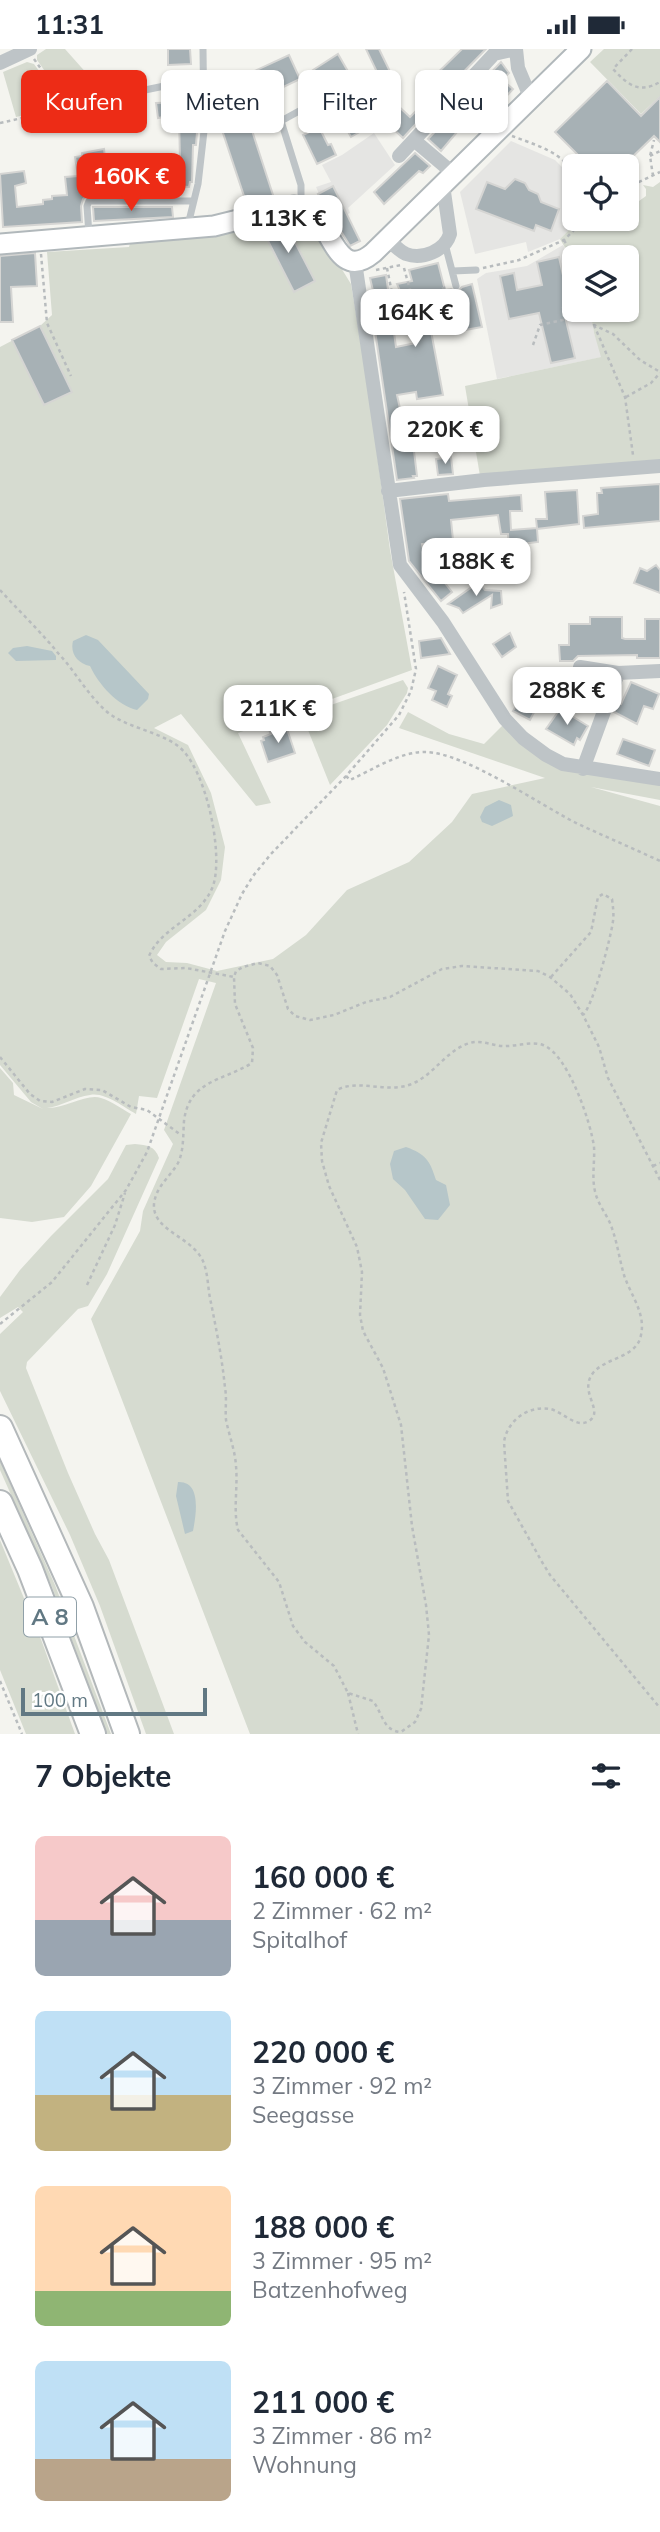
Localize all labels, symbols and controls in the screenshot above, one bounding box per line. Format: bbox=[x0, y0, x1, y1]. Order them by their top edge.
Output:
text: 11:31 bbox=[35, 8, 104, 41]
chip: Kaufen bbox=[21, 70, 147, 133]
chip: Mieten bbox=[161, 70, 284, 133]
chip: Filter bbox=[298, 70, 401, 133]
chip: Neu bbox=[415, 70, 508, 133]
pin: 160K € bbox=[74, 153, 188, 213]
map controls bbox=[562, 154, 639, 322]
button: locate bbox=[562, 154, 639, 231]
text: 160K € bbox=[93, 161, 169, 190]
pin: 113K € bbox=[231, 195, 345, 255]
text: 113K € bbox=[250, 203, 326, 232]
button: layers bbox=[562, 245, 639, 322]
pin: 164K € bbox=[358, 289, 472, 349]
text: 164K € bbox=[377, 297, 453, 326]
pin: 220K € bbox=[388, 407, 502, 466]
text: 220K € bbox=[407, 414, 483, 443]
pin: 188K € bbox=[419, 539, 533, 598]
text: 188K € bbox=[438, 546, 514, 575]
pin: 288K € bbox=[510, 667, 624, 727]
text: 288K € bbox=[529, 675, 605, 704]
pin: 211K € bbox=[221, 685, 335, 745]
text: 211K € bbox=[240, 693, 316, 722]
road number: A 8 bbox=[24, 1597, 76, 1637]
scale bar bbox=[21, 1685, 206, 1717]
text: 100 m bbox=[32, 1688, 88, 1712]
text: 7 Objekte bbox=[35, 1757, 171, 1795]
icon: filters bbox=[587, 1757, 625, 1795]
text: 160 000 € bbox=[252, 1858, 394, 1896]
icon: home bbox=[91, 1864, 175, 1948]
text: 2 Zimmer · 62 m² bbox=[252, 1896, 432, 1925]
text: Spitalhof bbox=[252, 1925, 347, 1954]
text: 220 000 € bbox=[252, 2033, 394, 2071]
icon: home bbox=[91, 2039, 175, 2123]
text: 3 Zimmer · 92 m² bbox=[252, 2071, 432, 2100]
text: Seegasse bbox=[252, 2100, 354, 2129]
text: 188 000 € bbox=[252, 2208, 394, 2246]
icon: home bbox=[91, 2214, 175, 2298]
text: 3 Zimmer · 95 m² bbox=[252, 2246, 432, 2275]
text: Batzenhofweg bbox=[252, 2275, 408, 2304]
text: 211 000 € bbox=[252, 2383, 394, 2421]
icon: home bbox=[91, 2389, 175, 2473]
text: 3 Zimmer · 86 m² bbox=[252, 2421, 432, 2450]
text: Wohnung bbox=[252, 2450, 357, 2479]

